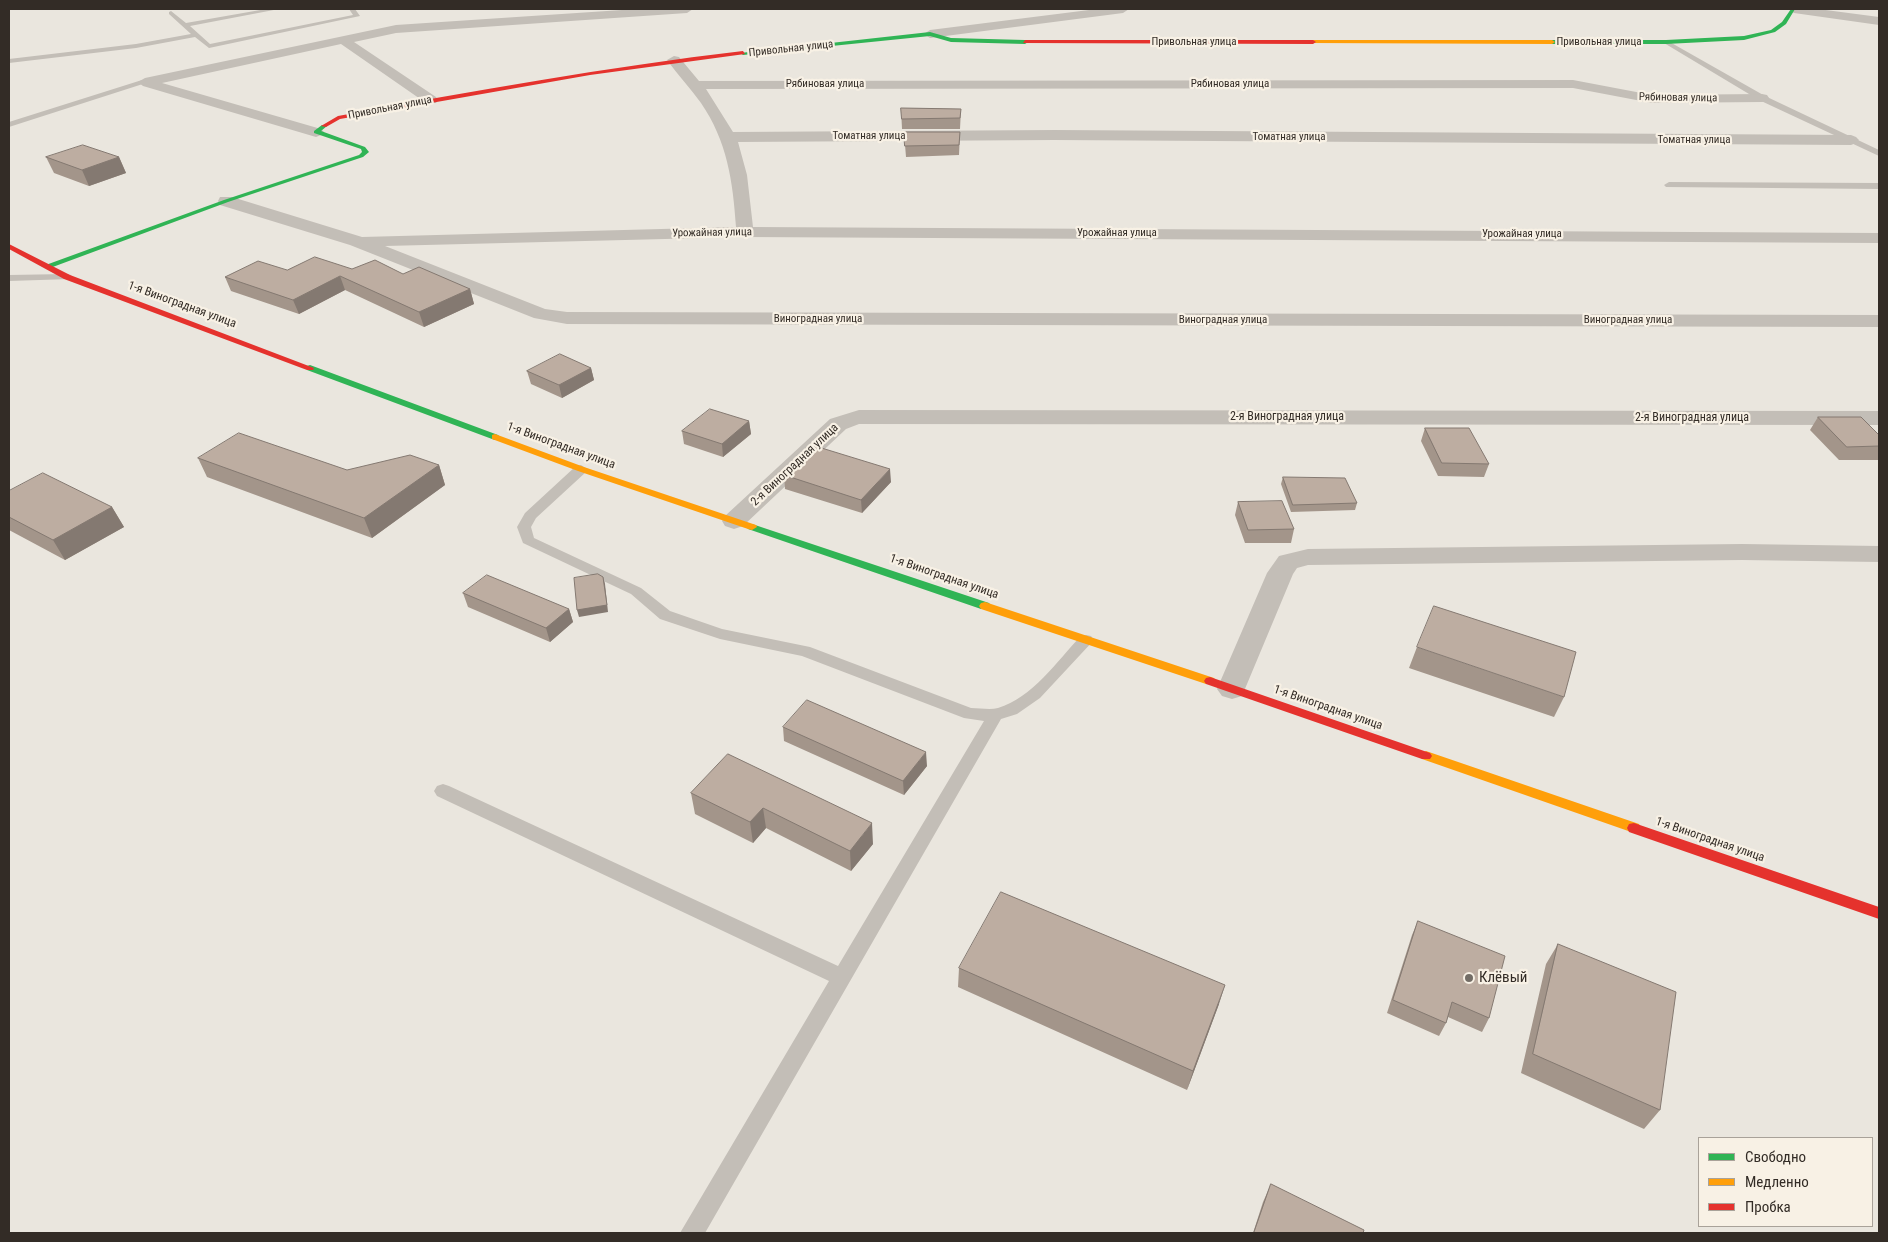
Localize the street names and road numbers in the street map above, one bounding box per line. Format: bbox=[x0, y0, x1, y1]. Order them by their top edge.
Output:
street label: Привольная улица bbox=[1151, 35, 1237, 49]
street label: Привольная улица bbox=[1556, 35, 1642, 49]
street label: Привольная улица bbox=[748, 38, 834, 60]
street label: Рябиновая улица bbox=[786, 77, 864, 91]
street label: Рябиновая улица bbox=[1191, 77, 1269, 91]
street label: Рябиновая улица bbox=[1639, 91, 1717, 105]
street label: Привольная улица bbox=[347, 93, 433, 123]
street label: Томатная улица bbox=[833, 129, 905, 143]
street label: Томатная улица bbox=[1253, 130, 1325, 144]
street label: Томатная улица bbox=[1658, 133, 1730, 147]
street label: Урожайная улица bbox=[672, 226, 752, 240]
street label: Урожайная улица bbox=[1077, 226, 1157, 240]
street label: Урожайная улица bbox=[1482, 227, 1562, 241]
street label: 1-я Виноградная улица bbox=[126, 279, 238, 331]
street label: Виноградная улица bbox=[774, 312, 862, 326]
street label: Виноградная улица bbox=[1179, 313, 1267, 327]
street label: Виноградная улица bbox=[1584, 313, 1672, 327]
street label: 2-я Виноградная улица bbox=[1230, 410, 1344, 424]
street label: 2-я Виноградная улица bbox=[1635, 411, 1749, 425]
street label: 1-я Виноградная улица bbox=[505, 420, 617, 472]
street label: 2-я Виноградная улица bbox=[748, 421, 842, 509]
street label: 1-я Виноградная улица bbox=[888, 552, 1000, 602]
street label: 1-я Виноградная улица bbox=[1272, 683, 1384, 733]
street label: 1-я Виноградная улица bbox=[1654, 815, 1766, 865]

